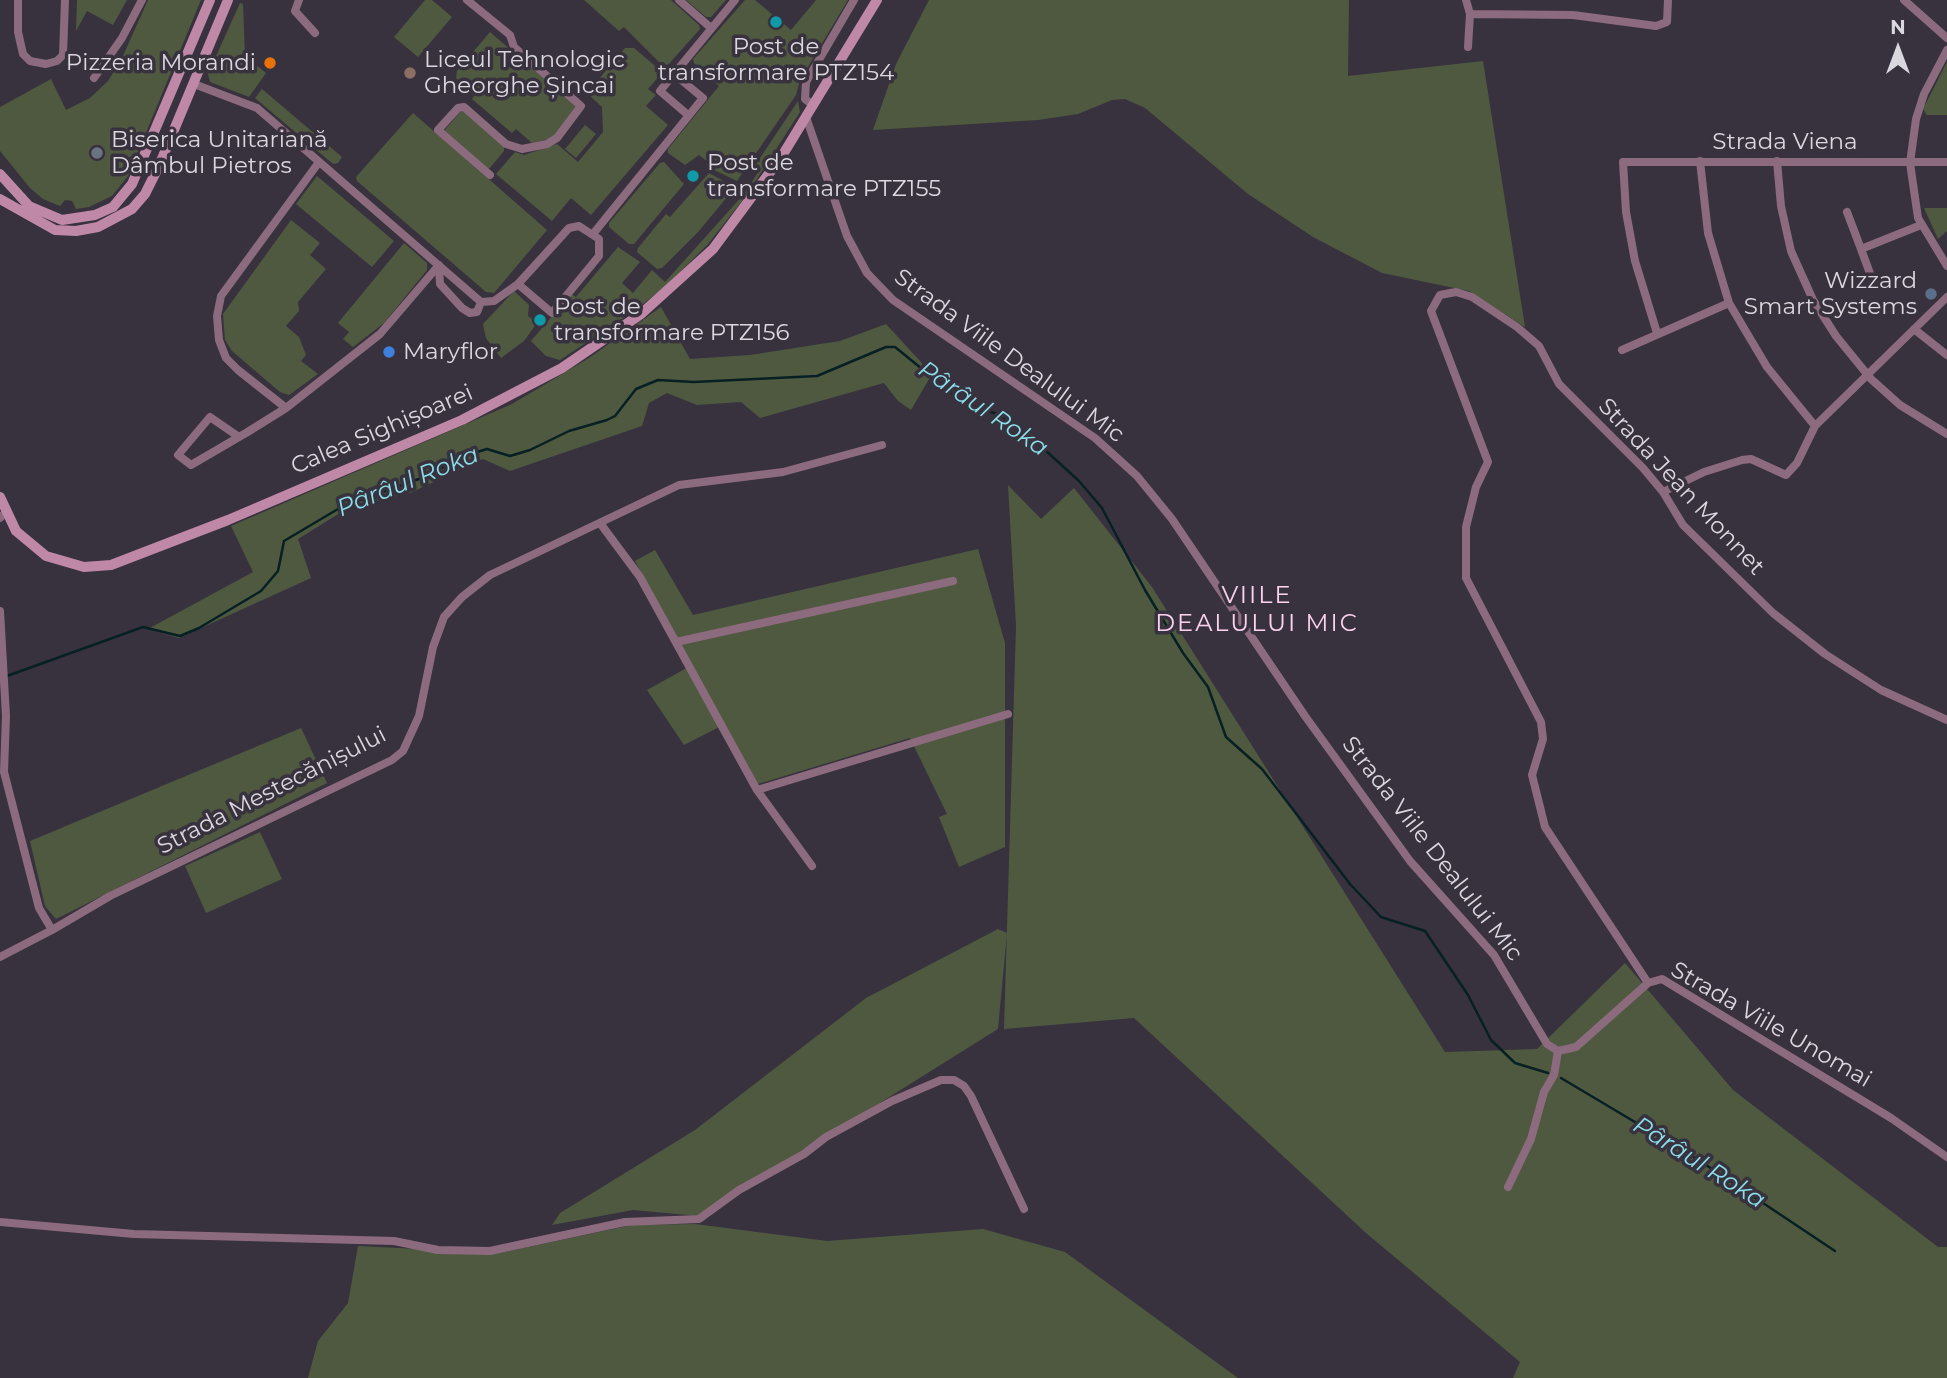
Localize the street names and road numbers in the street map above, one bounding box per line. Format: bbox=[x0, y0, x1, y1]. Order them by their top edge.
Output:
street label: Strada Viena bbox=[1712, 128, 1858, 156]
street label: Strada Viile Dealului Mic bbox=[889, 263, 1129, 449]
street label: Calea Sighișoarei bbox=[287, 379, 477, 481]
street label: Strada Jean Monnet bbox=[1592, 393, 1770, 581]
street label: Strada Mestecănișului bbox=[153, 721, 391, 861]
street label: Strada Viile Dealului Mic bbox=[1336, 731, 1528, 967]
street label: Strada Viile Unomai bbox=[1666, 956, 1876, 1094]

